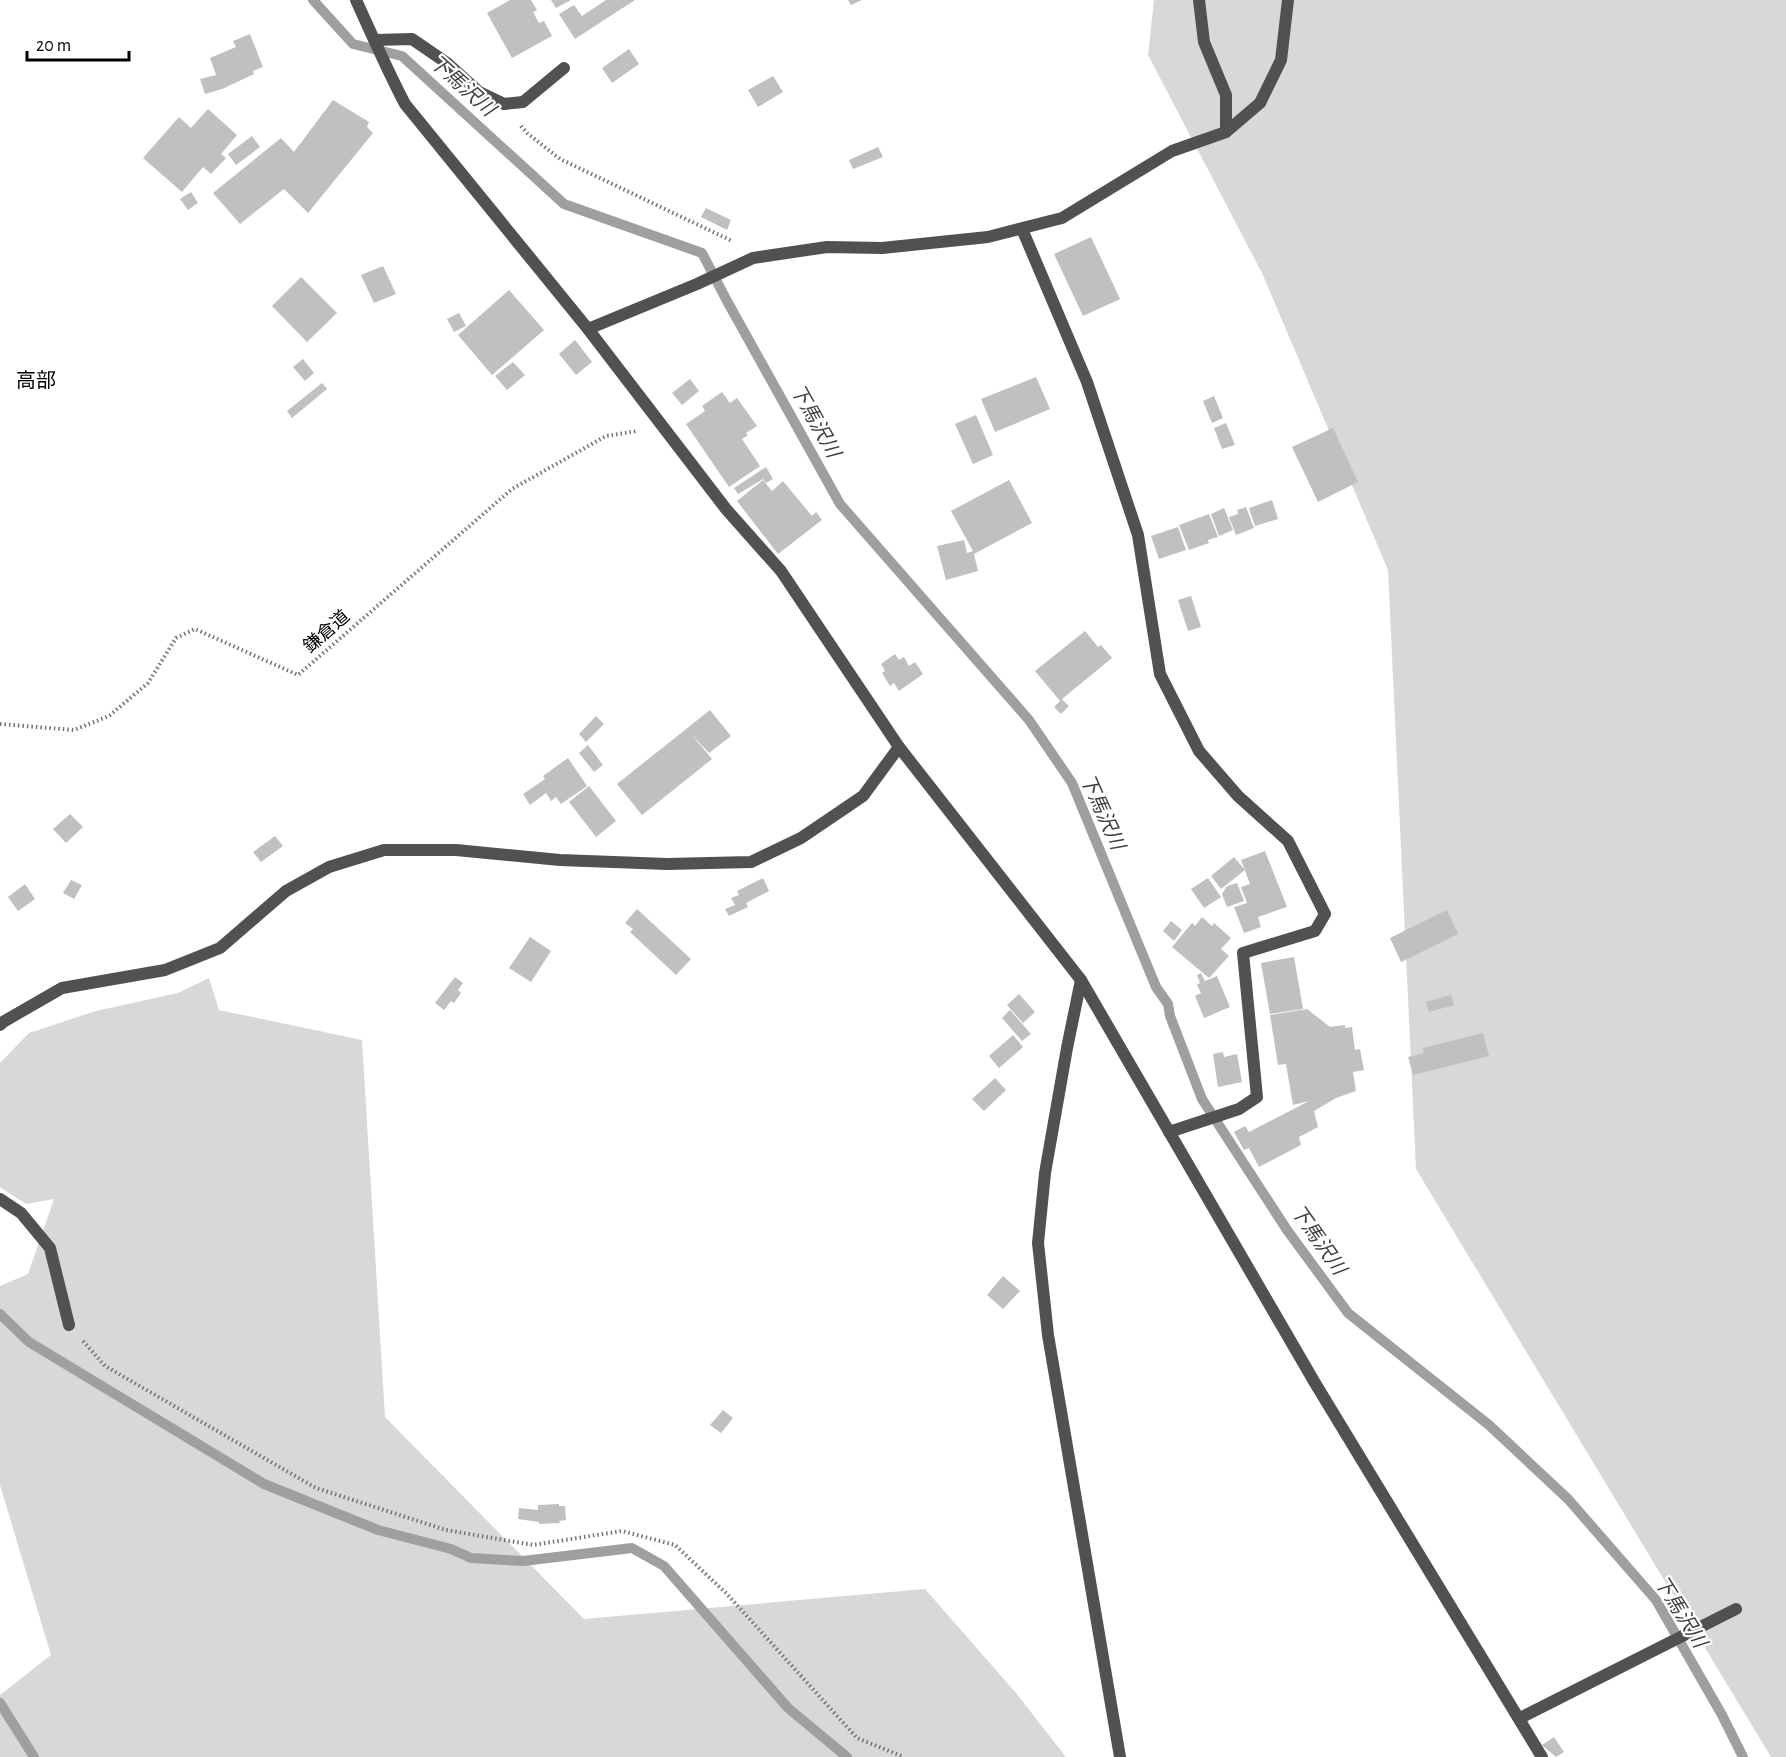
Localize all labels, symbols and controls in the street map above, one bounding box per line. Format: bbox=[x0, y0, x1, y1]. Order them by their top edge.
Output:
scale bar bbox=[27, 24, 129, 62]
text: 20 m bbox=[36, 37, 71, 55]
water label: 下馬沢川 bbox=[426, 51, 501, 122]
district label: 高部 bbox=[16, 370, 56, 391]
water label: 下馬沢川 bbox=[787, 381, 845, 463]
street label: 鎌倉道 bbox=[299, 606, 353, 657]
water label: 下馬沢川 bbox=[1077, 771, 1129, 854]
water label: 下馬沢川 bbox=[1287, 1201, 1351, 1280]
water label: 下馬沢川 bbox=[1650, 1572, 1712, 1653]

